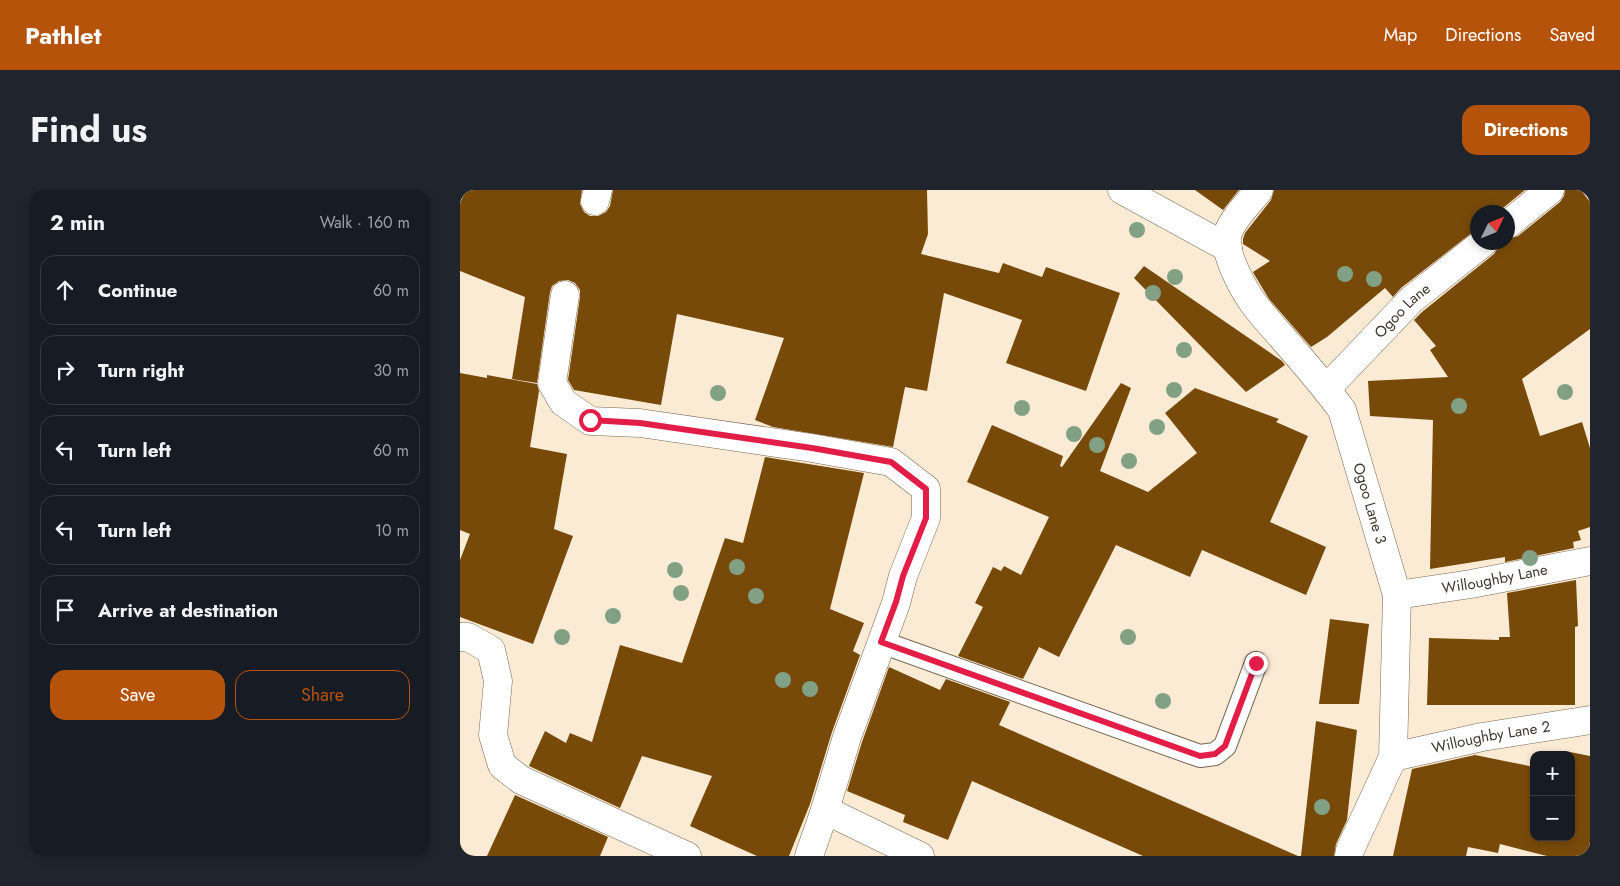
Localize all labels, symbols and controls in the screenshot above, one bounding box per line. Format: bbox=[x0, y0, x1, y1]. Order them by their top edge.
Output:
text: Pathlet bbox=[25, 18, 101, 53]
text: Map bbox=[1384, 22, 1417, 48]
text: Directions bbox=[1445, 22, 1521, 48]
text: Saved bbox=[1549, 22, 1595, 48]
text: Find us bbox=[30, 105, 147, 155]
button: Directions bbox=[1462, 105, 1590, 155]
north arrow bbox=[1470, 205, 1515, 250]
text: 2 min bbox=[50, 208, 105, 238]
text: Walk · 160 m bbox=[320, 211, 410, 234]
icon: ahead bbox=[51, 276, 79, 304]
text: Continue bbox=[98, 277, 177, 304]
street label: Ogoo Lane bbox=[1369, 278, 1435, 343]
text: 60 m bbox=[373, 279, 409, 302]
icon: right bbox=[51, 356, 79, 384]
text: Turn right bbox=[98, 357, 184, 384]
text: 30 m bbox=[373, 359, 409, 382]
route start bbox=[579, 409, 602, 432]
icon: left bbox=[51, 436, 79, 464]
text: Turn left bbox=[98, 437, 171, 464]
text: 60 m bbox=[373, 439, 409, 462]
street label: Ogoo Lane 3 bbox=[1347, 460, 1392, 547]
icon: left bbox=[51, 516, 79, 544]
text: Turn left bbox=[98, 517, 171, 544]
text: 10 m bbox=[375, 519, 409, 542]
street label: Willoughby Lane bbox=[1440, 558, 1550, 599]
icon: arrive bbox=[51, 596, 79, 624]
text: Arrive at destination bbox=[98, 597, 278, 624]
route end bbox=[1245, 652, 1268, 675]
button: Save bbox=[50, 670, 225, 720]
button: Share bbox=[235, 670, 410, 720]
street label: Willoughby Lane 2 bbox=[1429, 715, 1552, 759]
map controls bbox=[1530, 751, 1575, 841]
button: + bbox=[1530, 751, 1575, 796]
button: − bbox=[1530, 796, 1575, 841]

